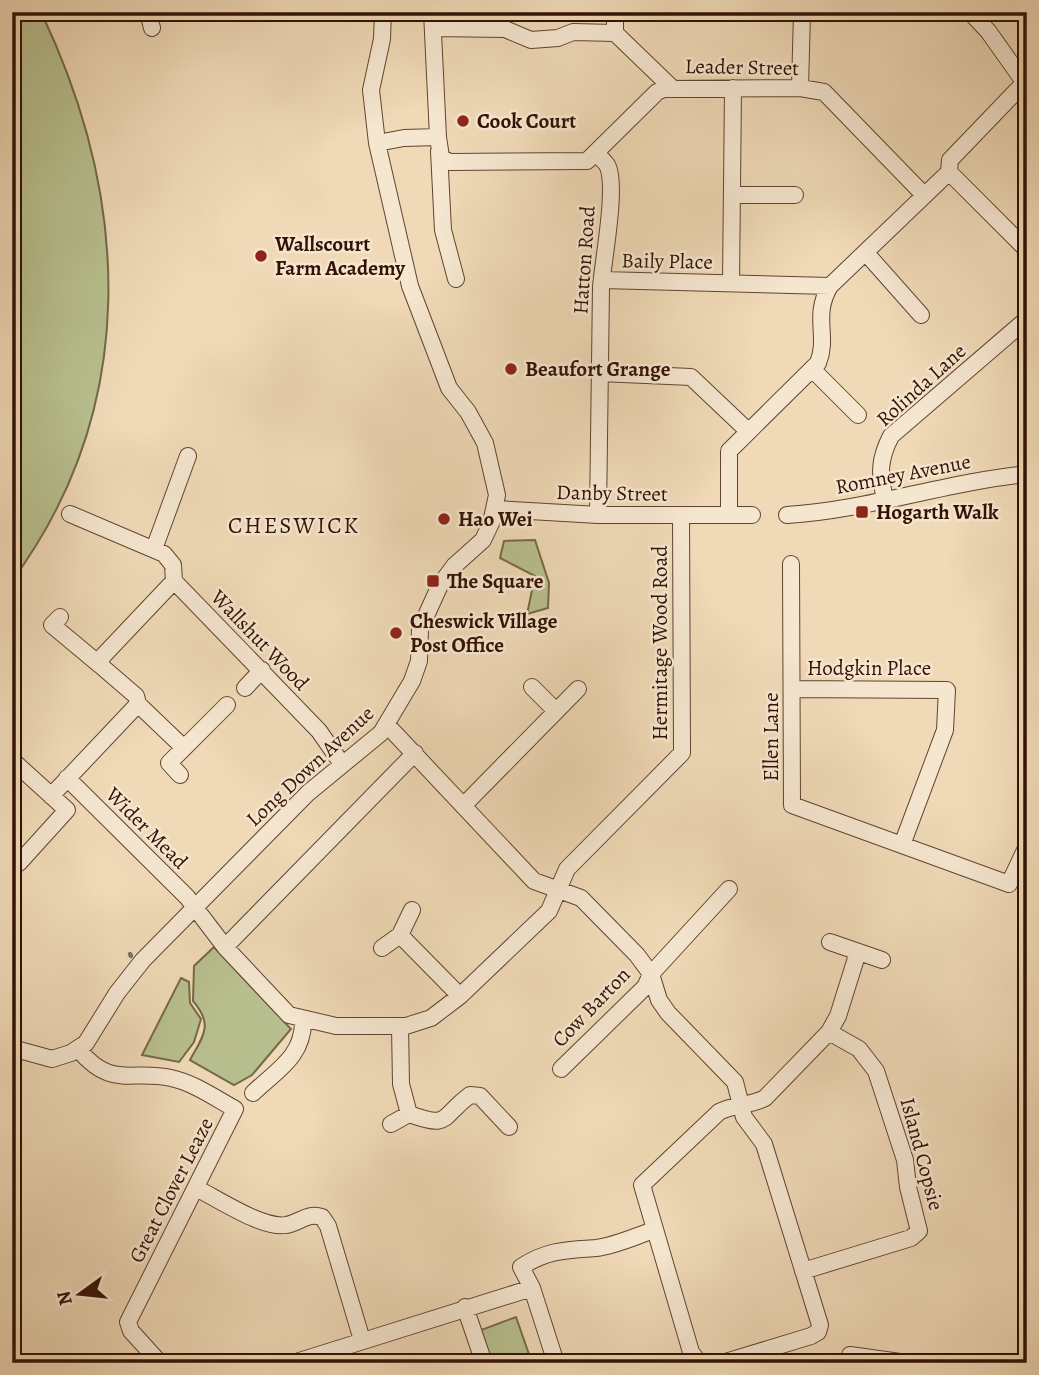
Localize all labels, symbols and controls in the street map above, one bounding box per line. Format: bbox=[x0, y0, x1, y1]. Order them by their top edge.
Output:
street label: Leader Street bbox=[685, 52, 799, 82]
place label: Cook Court bbox=[477, 107, 576, 135]
marker: Cook Court bbox=[455, 113, 471, 129]
street label: Hatton Road bbox=[566, 204, 602, 315]
place label: Wallscourt Farm Academy bbox=[274, 230, 406, 282]
street label: Baily Place bbox=[621, 246, 713, 276]
marker: Wallscourt Farm Academy bbox=[253, 248, 269, 264]
street label: Rolinda Lane bbox=[870, 337, 972, 433]
place label: Beaufort Grange bbox=[525, 355, 671, 383]
marker: Beaufort Grange bbox=[503, 361, 519, 377]
street label: Romney Avenue bbox=[833, 447, 973, 501]
street label: Danby Street bbox=[556, 478, 668, 508]
place label: Hogarth Walk bbox=[876, 498, 999, 526]
marker: Hogarth Walk bbox=[854, 504, 870, 520]
place label: Hao Wei bbox=[458, 505, 533, 533]
district label: CHESWICK bbox=[228, 510, 360, 541]
marker: Hao Wei bbox=[436, 511, 452, 527]
street label: Hermitage Wood Road bbox=[646, 545, 674, 741]
place label: The Square bbox=[447, 567, 544, 595]
marker: The Square bbox=[425, 573, 441, 589]
street label: Wallshut Wood bbox=[204, 583, 316, 697]
place label: Cheswick Village Post Office bbox=[410, 607, 558, 659]
marker: Cheswick Village Post Office bbox=[388, 625, 404, 641]
street label: Hodgkin Place bbox=[807, 654, 931, 682]
street label: Ellen Lane bbox=[757, 692, 785, 782]
street label: Long Down Avenue bbox=[240, 699, 380, 833]
street label: Wider Mead bbox=[99, 780, 195, 876]
street label: Cow Barton bbox=[546, 961, 636, 1053]
street label: Island Copsie bbox=[894, 1095, 950, 1213]
street label: Great Clover Leaze bbox=[122, 1113, 220, 1267]
north arrow bbox=[46, 1260, 116, 1330]
text: N bbox=[50, 1288, 79, 1308]

